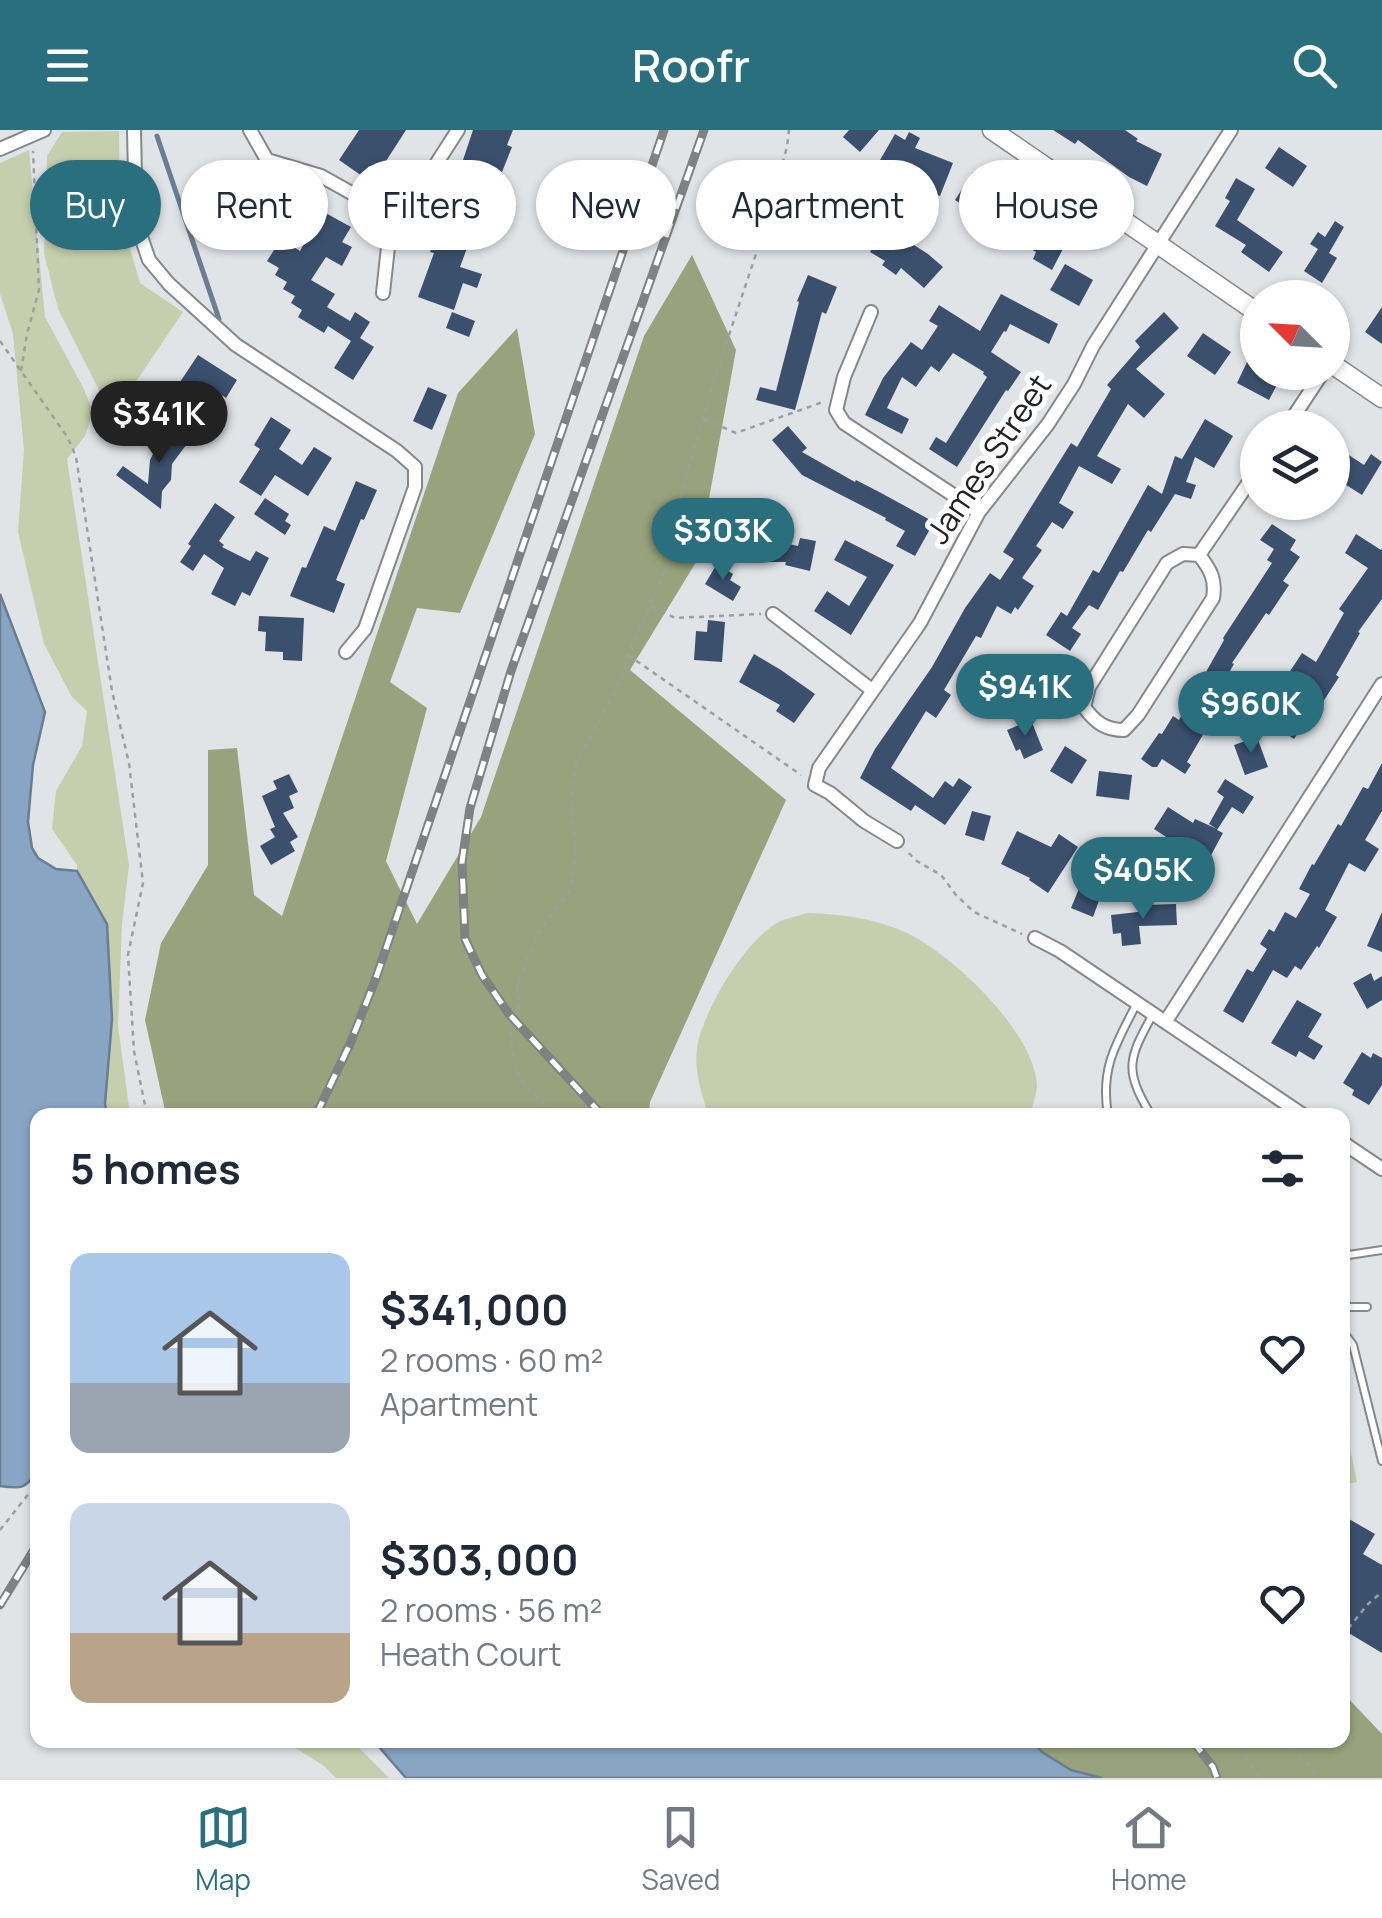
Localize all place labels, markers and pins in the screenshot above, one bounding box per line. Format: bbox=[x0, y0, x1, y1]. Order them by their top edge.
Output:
pin: $341K bbox=[89, 381, 229, 466]
pin: $303K bbox=[653, 498, 793, 583]
pin: $941K bbox=[955, 654, 1095, 739]
pin: $960K bbox=[1181, 671, 1321, 756]
pin: $405K bbox=[1073, 837, 1213, 922]

